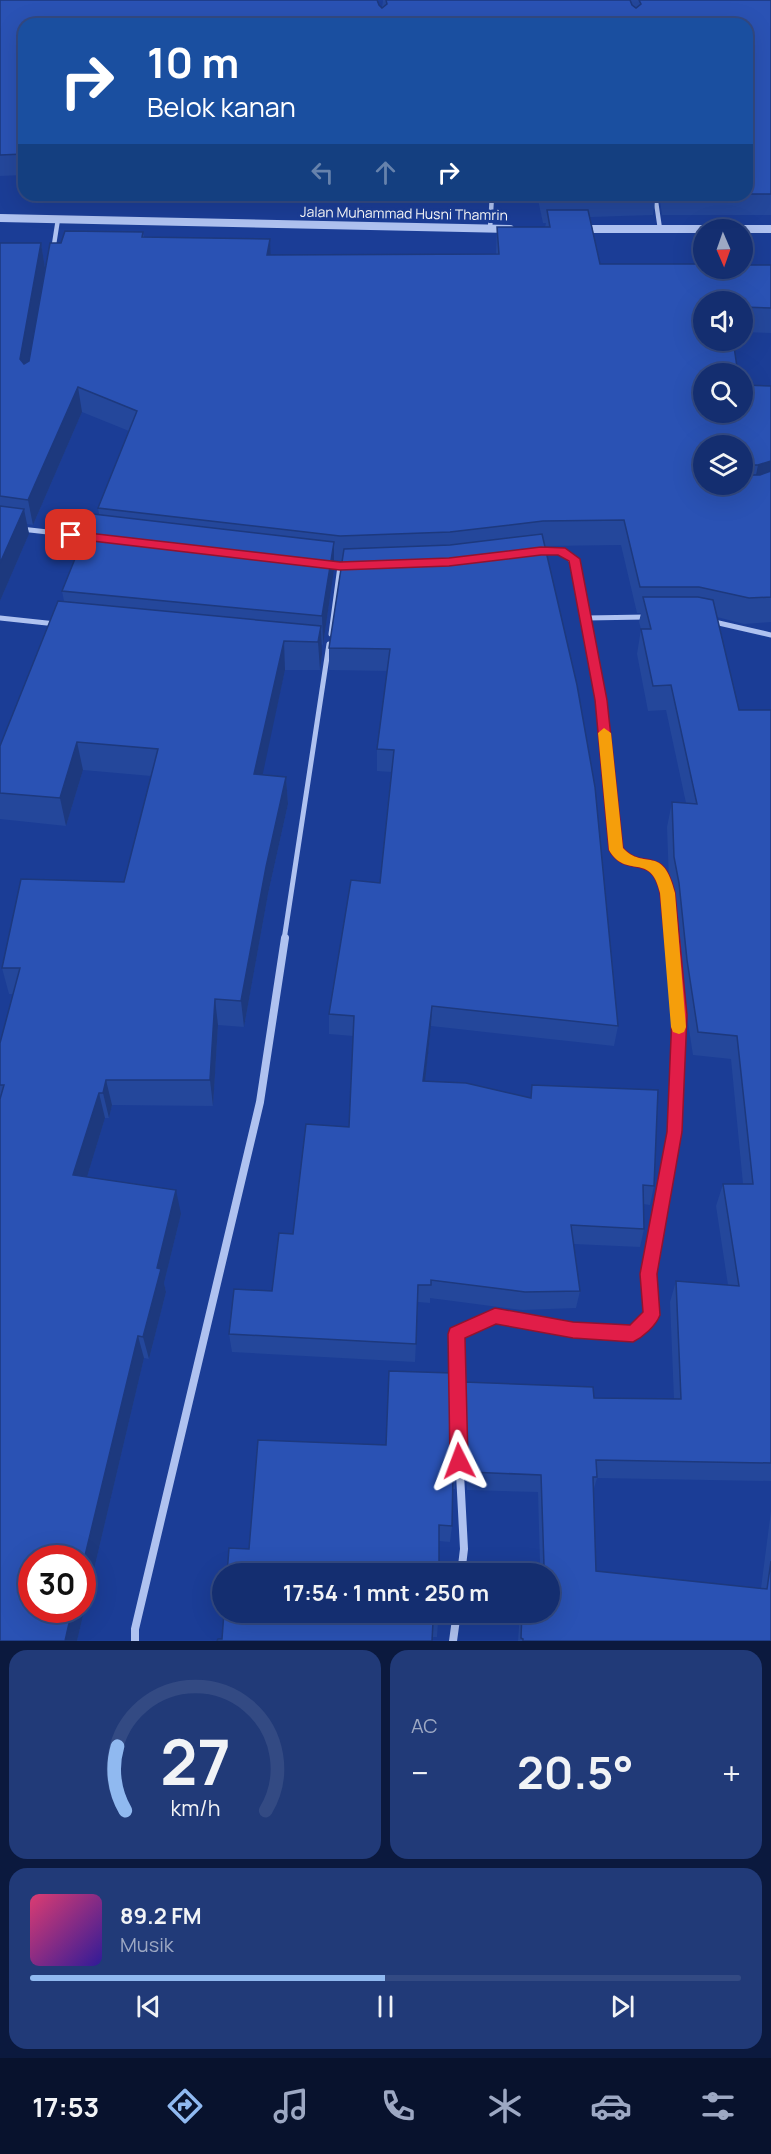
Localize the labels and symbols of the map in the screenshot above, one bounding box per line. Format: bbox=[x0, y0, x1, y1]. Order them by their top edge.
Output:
street label: Jalan Muhammad Husni Thamrin bbox=[300, 202, 508, 224]
north arrow bbox=[693, 219, 753, 279]
pin bbox=[45, 509, 96, 560]
position arrow bbox=[427, 1429, 491, 1493]
speed limit sign: 30 bbox=[18, 1545, 96, 1623]

